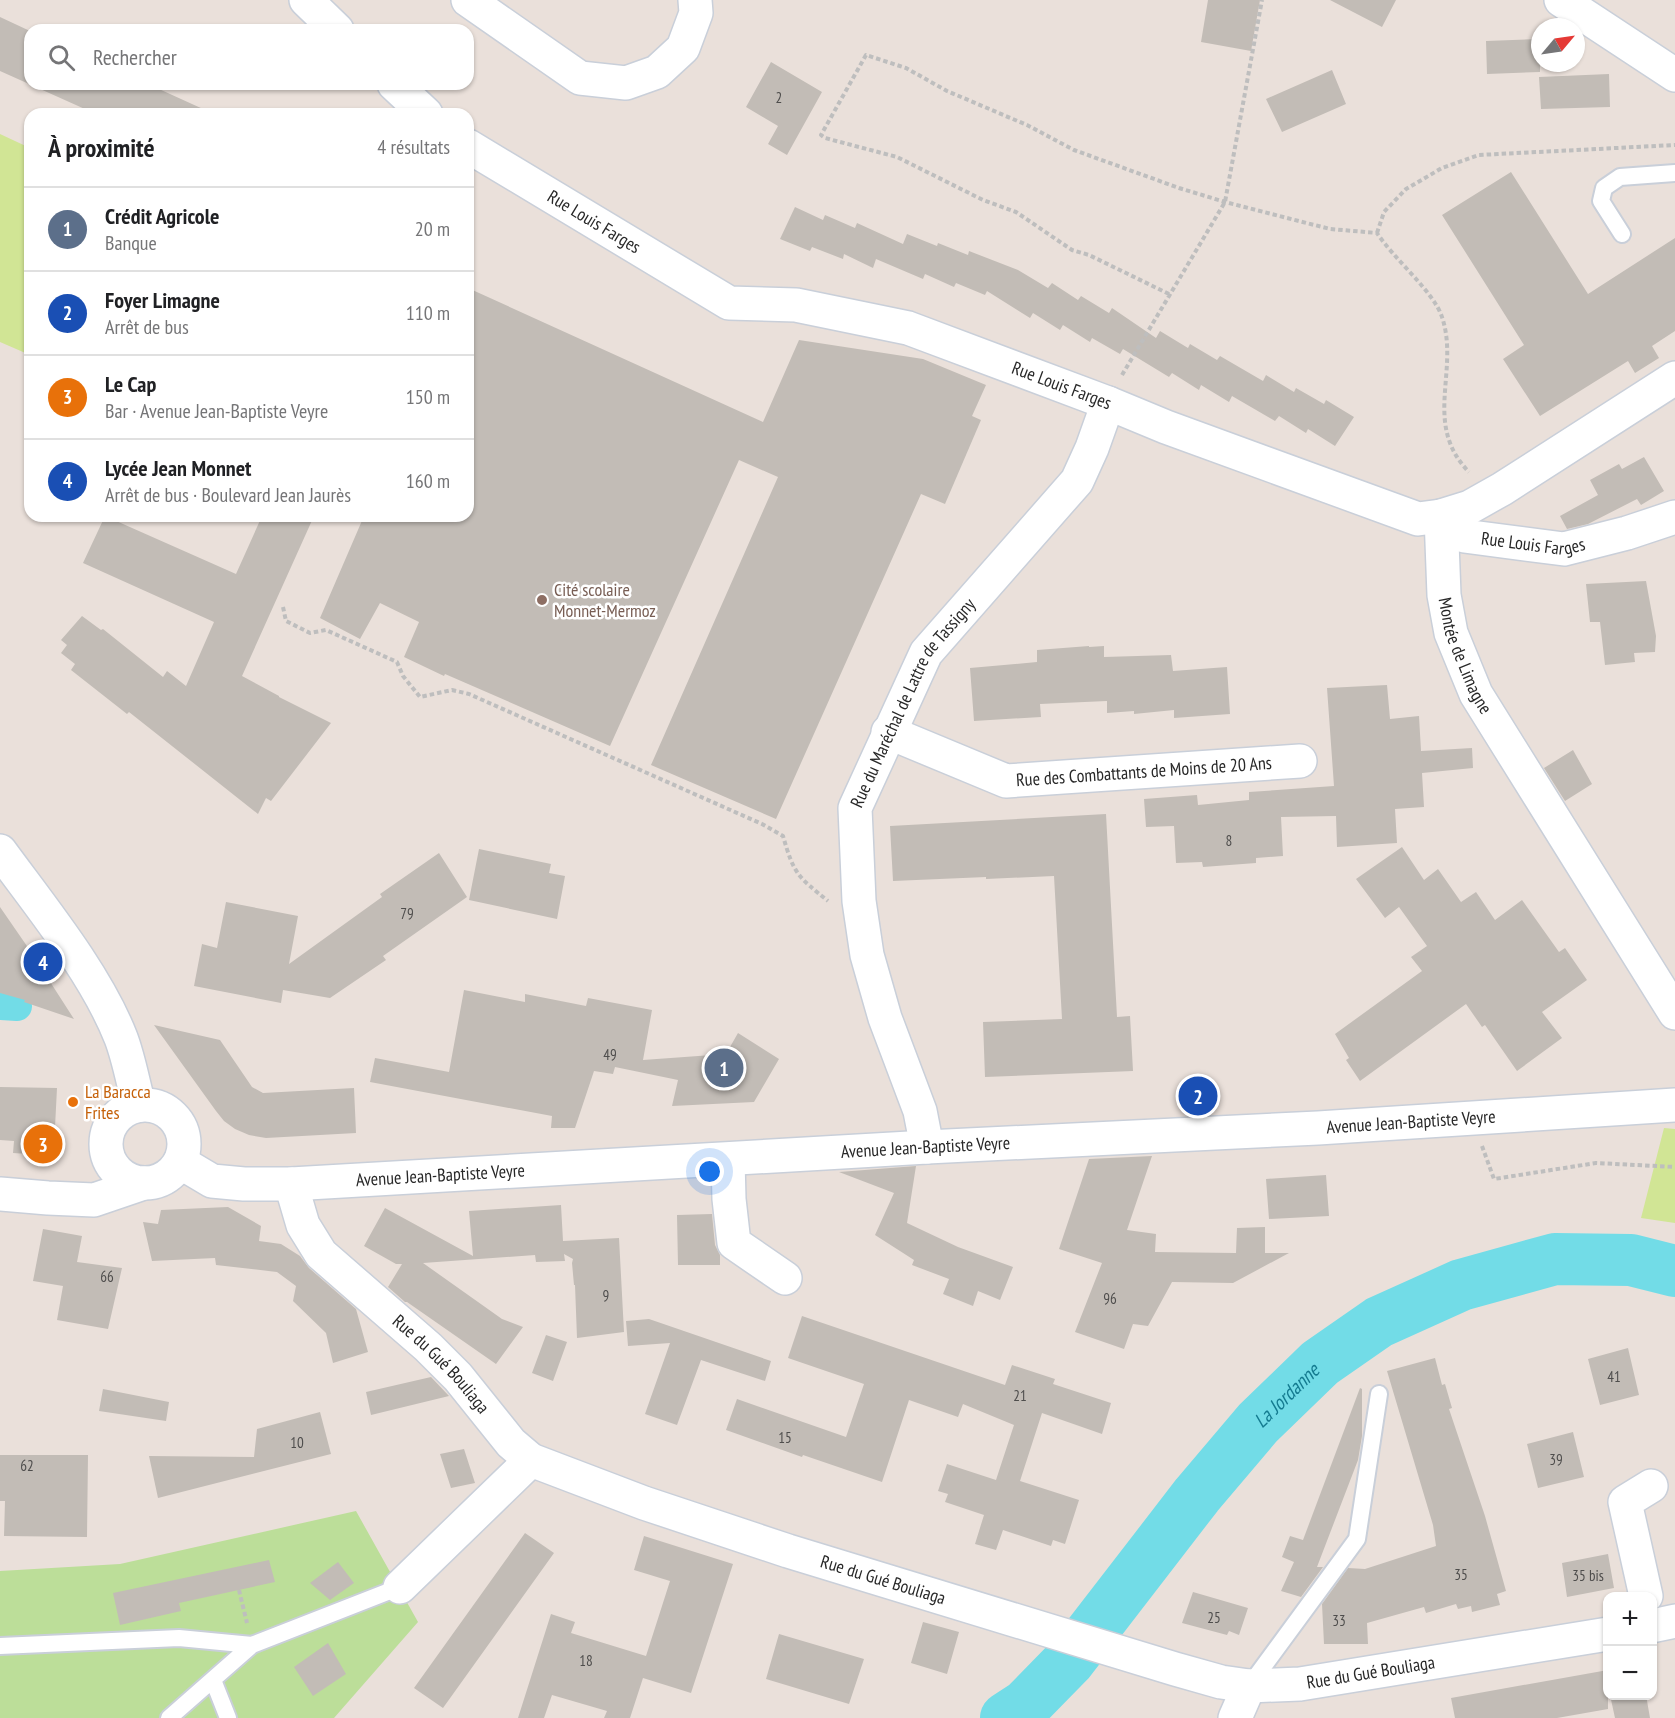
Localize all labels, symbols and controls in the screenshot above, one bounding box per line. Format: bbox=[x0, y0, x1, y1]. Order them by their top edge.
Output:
north arrow bbox=[1531, 18, 1585, 72]
search box bbox=[24, 24, 474, 90]
icon: search bbox=[45, 41, 78, 74]
text: Rechercher bbox=[93, 43, 177, 71]
house number: 2 bbox=[776, 88, 782, 107]
text: À proximité bbox=[48, 131, 155, 164]
text: 4 résultats bbox=[377, 134, 450, 160]
street label: Rue Louis Farges bbox=[543, 185, 645, 258]
text: Crédit Agricole bbox=[105, 202, 219, 230]
text: 1 bbox=[63, 216, 72, 242]
text: 20 m bbox=[415, 216, 450, 242]
text: Banque bbox=[105, 230, 157, 256]
text: Foyer Limagne bbox=[105, 286, 220, 314]
text: 2 bbox=[63, 300, 72, 326]
text: 110 m bbox=[406, 300, 450, 326]
text: Arrêt de bus bbox=[105, 314, 189, 340]
street label: Rue Louis Farges bbox=[1009, 356, 1115, 414]
text: Le Cap bbox=[105, 370, 156, 398]
text: 3 bbox=[63, 384, 72, 410]
text: 150 m bbox=[406, 384, 450, 410]
text: Bar · Avenue Jean-Baptiste Veyre bbox=[105, 398, 328, 424]
text: Lycée Jean Monnet bbox=[105, 454, 251, 482]
text: 4 bbox=[63, 468, 72, 494]
text: 160 m bbox=[406, 468, 450, 494]
text: Arrêt de bus · Boulevard Jean Jaurès bbox=[105, 482, 351, 508]
street label: Rue Louis Farges bbox=[1480, 526, 1587, 560]
place label: Cité scolaire Monnet-Mermoz bbox=[554, 578, 656, 622]
marker: Cité scolaire Monnet-Mermoz bbox=[535, 593, 549, 607]
street label: Rue du Maréchal de Lattre de Tassigny bbox=[845, 593, 980, 811]
street label: Montée de Limagne bbox=[1434, 596, 1497, 718]
street label: Rue des Combattants de Moins de 20 Ans bbox=[1015, 751, 1272, 791]
house number: 8 bbox=[1226, 831, 1232, 850]
house number: 79 bbox=[400, 904, 414, 923]
pin: 4 bbox=[24, 940, 63, 984]
house number: 49 bbox=[603, 1045, 617, 1064]
pin: 1 bbox=[704, 1046, 744, 1090]
pin: 2 bbox=[1178, 1074, 1218, 1118]
place label: La Baracca Frites bbox=[85, 1080, 151, 1124]
marker: La Baracca Frites bbox=[66, 1095, 80, 1109]
street label: Avenue Jean-Baptiste Veyre bbox=[1326, 1105, 1496, 1138]
pin: 3 bbox=[24, 1122, 63, 1166]
street label: Avenue Jean-Baptiste Veyre bbox=[840, 1131, 1011, 1163]
your location bbox=[695, 1157, 724, 1186]
street label: Avenue Jean-Baptiste Veyre bbox=[355, 1158, 526, 1191]
house number: 66 bbox=[100, 1267, 114, 1286]
house number: 9 bbox=[603, 1286, 609, 1305]
house number: 96 bbox=[1103, 1289, 1117, 1308]
street label: Rue du Gué Bouliaga bbox=[388, 1310, 495, 1418]
water label: La Jordanne bbox=[1248, 1356, 1326, 1433]
house number: 41 bbox=[1607, 1367, 1621, 1386]
house number: 21 bbox=[1013, 1386, 1027, 1405]
house number: 15 bbox=[778, 1428, 792, 1447]
house number: 10 bbox=[290, 1433, 304, 1452]
house number: 39 bbox=[1549, 1450, 1563, 1469]
house number: 62 bbox=[20, 1456, 34, 1475]
street label: Rue du Gué Bouliaga bbox=[818, 1550, 948, 1609]
house number: 35 bbox=[1454, 1565, 1468, 1584]
house number: 35 bis bbox=[1572, 1566, 1604, 1585]
map controls bbox=[1603, 1592, 1657, 1700]
button: + bbox=[1603, 1592, 1657, 1646]
house number: 25 bbox=[1207, 1608, 1221, 1627]
house number: 33 bbox=[1332, 1611, 1346, 1630]
button: − bbox=[1603, 1646, 1657, 1700]
street label: Rue du Gué Bouliaga bbox=[1305, 1650, 1436, 1694]
house number: 18 bbox=[579, 1651, 593, 1670]

